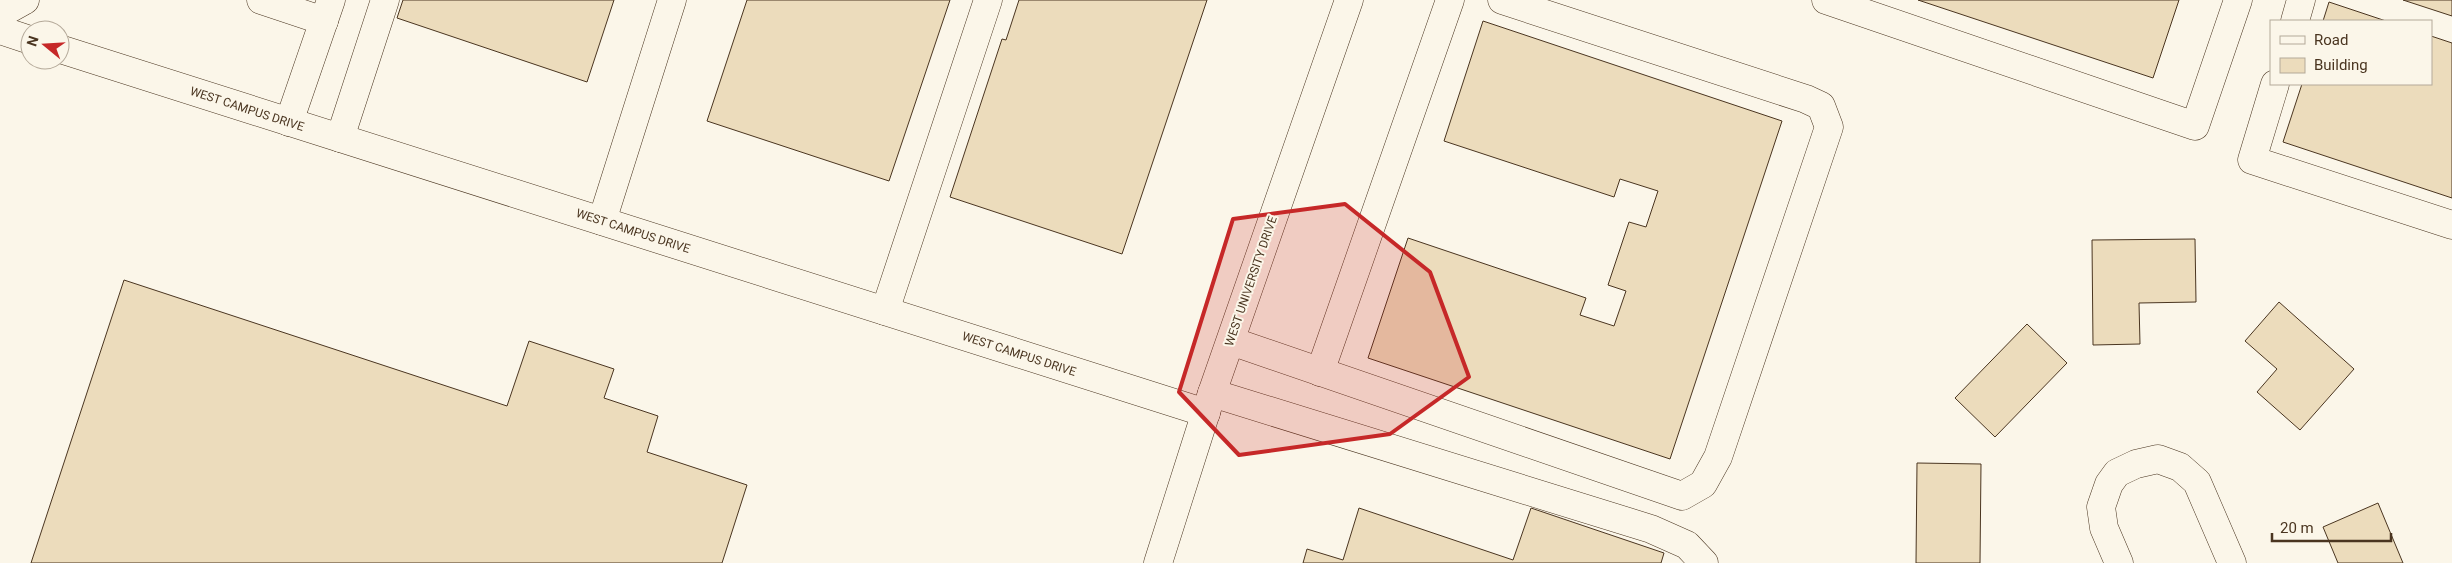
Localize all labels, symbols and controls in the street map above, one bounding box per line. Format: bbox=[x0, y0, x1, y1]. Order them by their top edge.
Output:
north arrow bbox=[20, 20, 70, 70]
legend bbox=[2270, 20, 2432, 85]
text: Road bbox=[2314, 31, 2348, 49]
text: N bbox=[23, 34, 42, 48]
text: Building bbox=[2314, 56, 2368, 74]
street label: WEST CAMPUS DRIVE bbox=[188, 84, 306, 134]
street label: WEST CAMPUS DRIVE bbox=[574, 206, 692, 256]
street label: WEST UNIVERSITY DRIVE bbox=[1222, 214, 1280, 348]
street label: WEST CAMPUS DRIVE bbox=[960, 329, 1078, 379]
scale bar bbox=[2272, 510, 2391, 542]
text: 20 m bbox=[2280, 519, 2314, 537]

